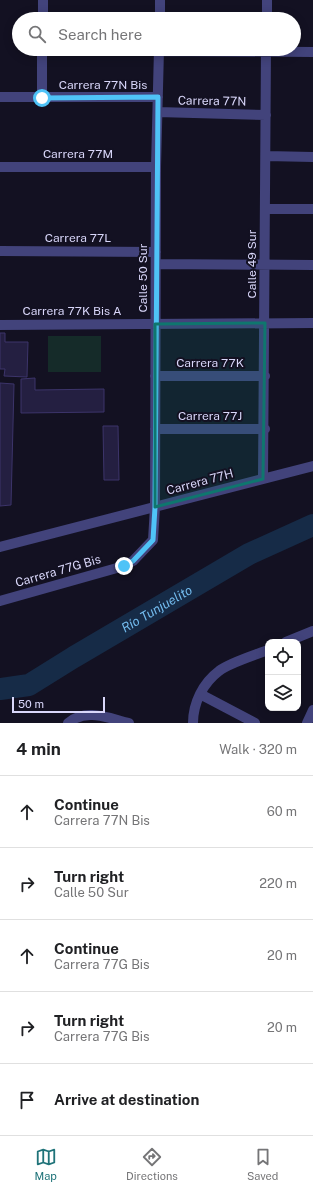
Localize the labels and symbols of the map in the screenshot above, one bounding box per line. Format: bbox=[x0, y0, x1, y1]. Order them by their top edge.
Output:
street label: Carrera 77N Bis bbox=[59, 78, 147, 92]
route start bbox=[33, 89, 51, 107]
street label: Carrera 77N bbox=[178, 93, 246, 109]
street label: Carrera 77M bbox=[43, 147, 113, 161]
street label: Calle 49 Sur bbox=[245, 229, 259, 298]
street label: Carrera 77L bbox=[45, 231, 111, 245]
street label: Calle 50 Sur bbox=[136, 243, 150, 312]
street label: Carrera 77K Bis A bbox=[22, 304, 122, 318]
street label: Carrera 77K bbox=[176, 356, 244, 370]
street label: Carrera 77J bbox=[178, 409, 242, 423]
street label: Carrera 77H bbox=[165, 466, 235, 498]
street label: Carrera 77G Bis bbox=[14, 552, 102, 590]
route end bbox=[115, 557, 133, 575]
water label: Río Tunjuelito bbox=[118, 582, 195, 635]
scale bar bbox=[12, 695, 105, 714]

